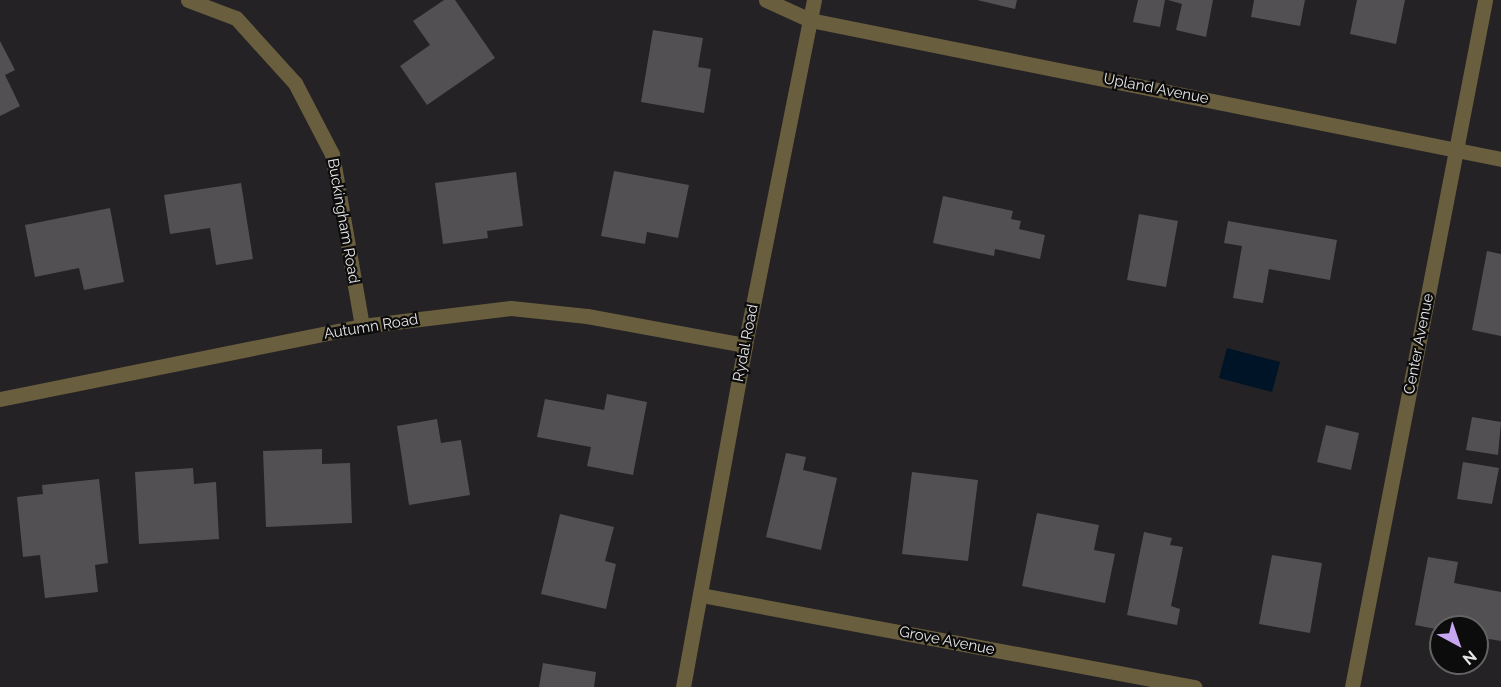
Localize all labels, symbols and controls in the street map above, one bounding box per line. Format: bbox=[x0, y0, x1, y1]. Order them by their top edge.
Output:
street label: Upland Avenue bbox=[1102, 70, 1210, 108]
street label: Buckingham Road bbox=[323, 157, 363, 285]
street label: Center Avenue bbox=[1400, 292, 1438, 396]
street label: Rydal Road bbox=[730, 302, 762, 384]
street label: Autumn Road bbox=[323, 311, 419, 343]
north arrow bbox=[1429, 615, 1489, 675]
street label: Grove Avenue bbox=[897, 623, 997, 659]
text: N bbox=[1459, 646, 1480, 669]

